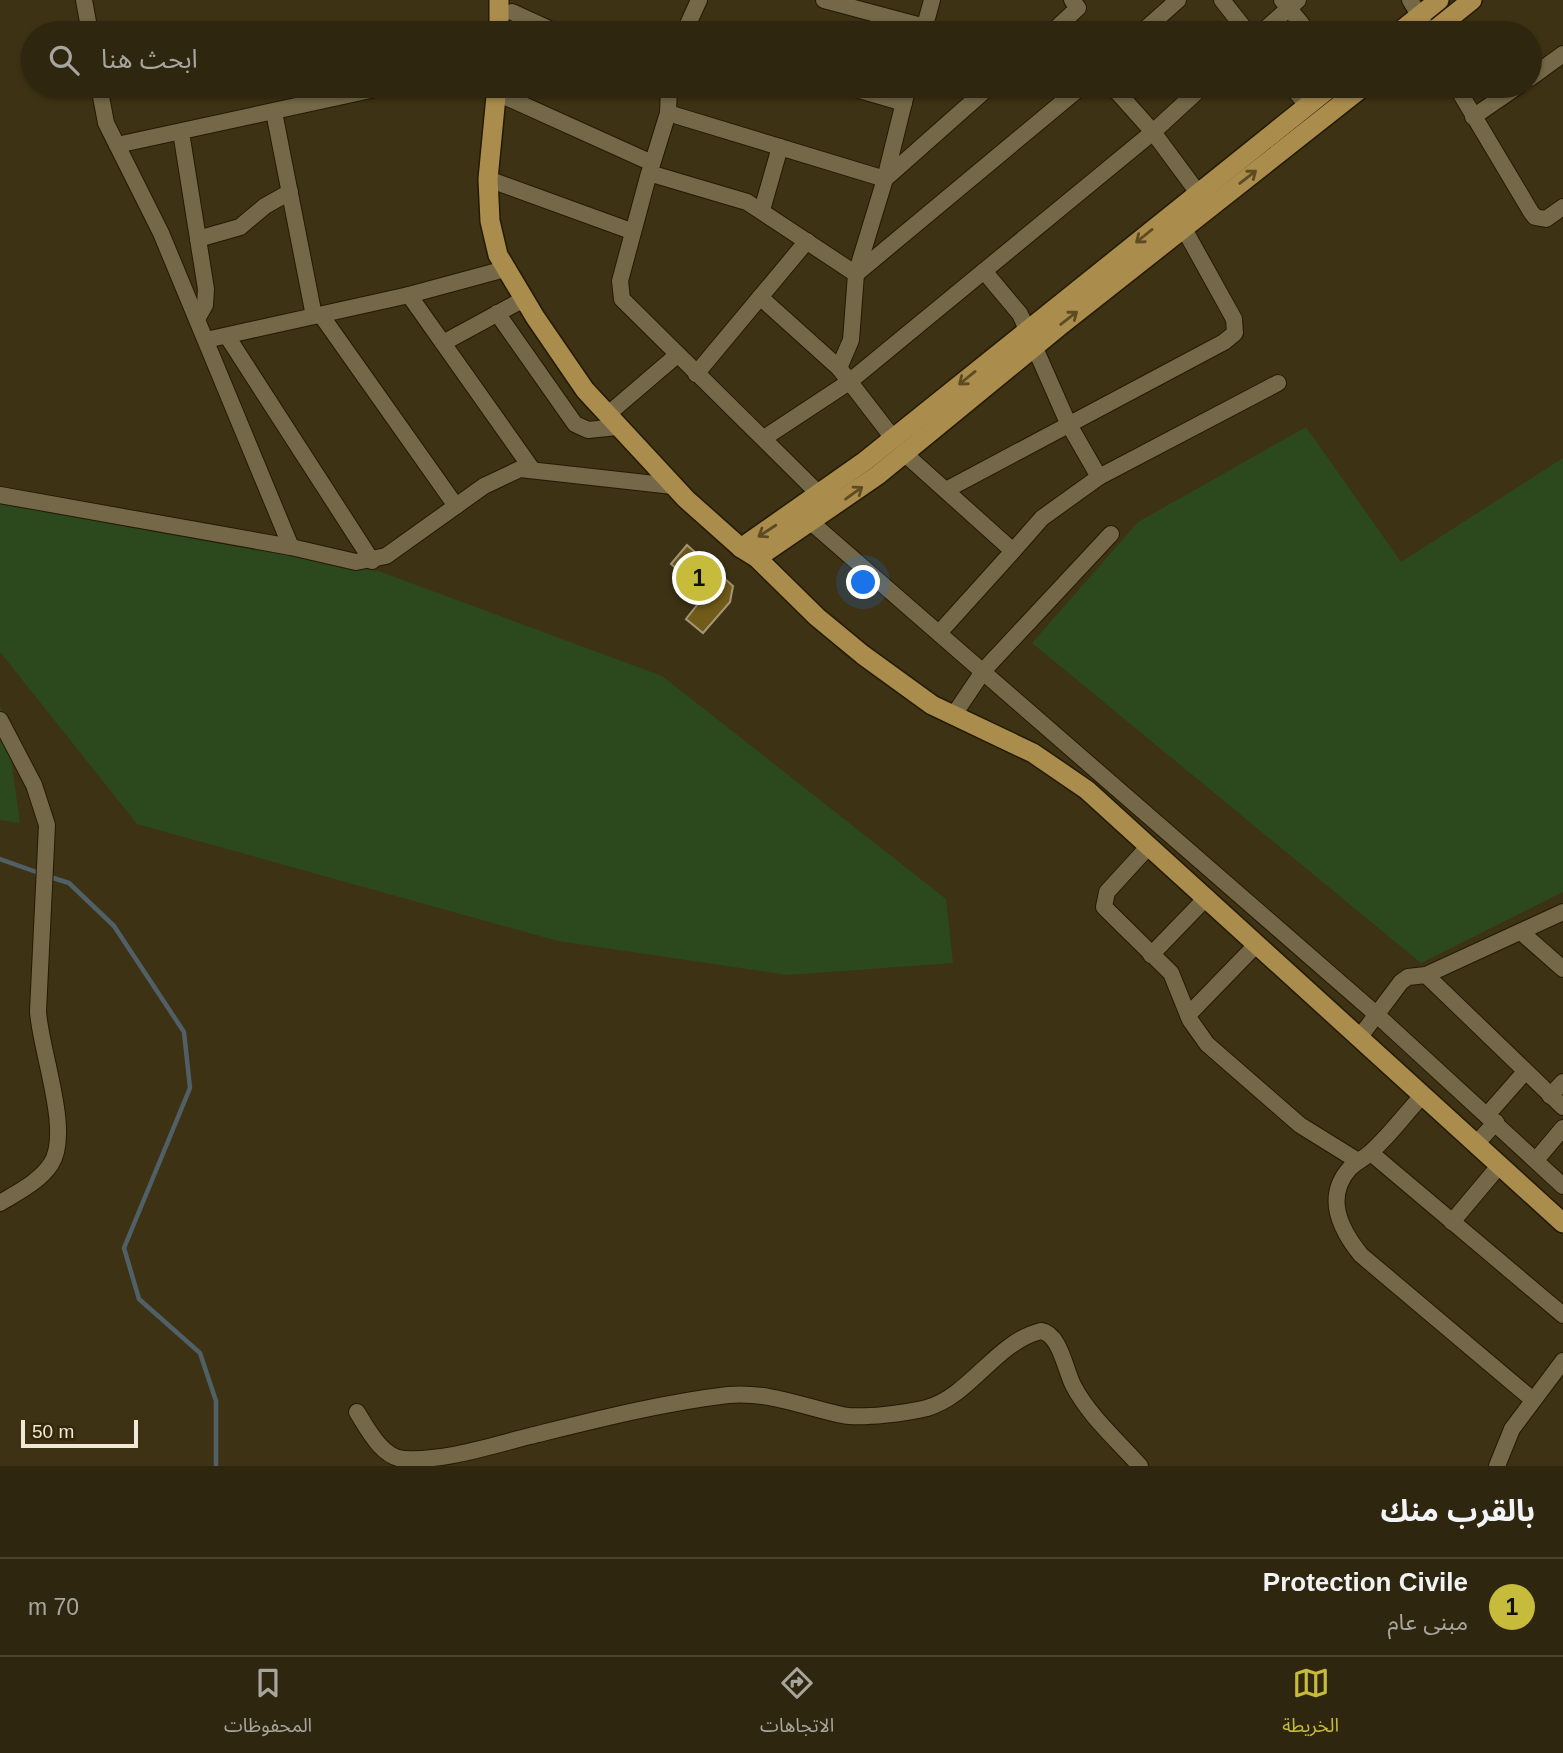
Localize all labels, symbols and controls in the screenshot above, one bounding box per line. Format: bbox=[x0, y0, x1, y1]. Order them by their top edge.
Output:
search box bbox=[21, 21, 1542, 98]
icon: search bbox=[45, 41, 83, 79]
text: ابحث هنا bbox=[101, 44, 198, 74]
one-way arrow bbox=[1238, 170, 1256, 185]
one-way arrow bbox=[1136, 228, 1154, 243]
one-way arrow bbox=[1059, 311, 1077, 326]
one-way arrow bbox=[959, 370, 977, 386]
one-way arrow bbox=[844, 485, 863, 500]
one-way arrow bbox=[758, 525, 778, 539]
pin: 1 bbox=[676, 552, 722, 604]
your location bbox=[846, 565, 880, 599]
scale bar bbox=[21, 1417, 138, 1449]
text: 50 m bbox=[32, 1421, 74, 1442]
text: بالقرب منك bbox=[1380, 1494, 1535, 1527]
text: Protection Civile bbox=[1263, 1567, 1468, 1597]
text: 70 m bbox=[28, 1594, 79, 1620]
text: 1 bbox=[1506, 1594, 1518, 1620]
text: مبنى عام bbox=[1387, 1609, 1468, 1635]
tab: المحفوظات bbox=[224, 1664, 312, 1746]
tab: الاتجاهات bbox=[760, 1664, 834, 1746]
tab: الخريطة bbox=[1282, 1664, 1339, 1746]

